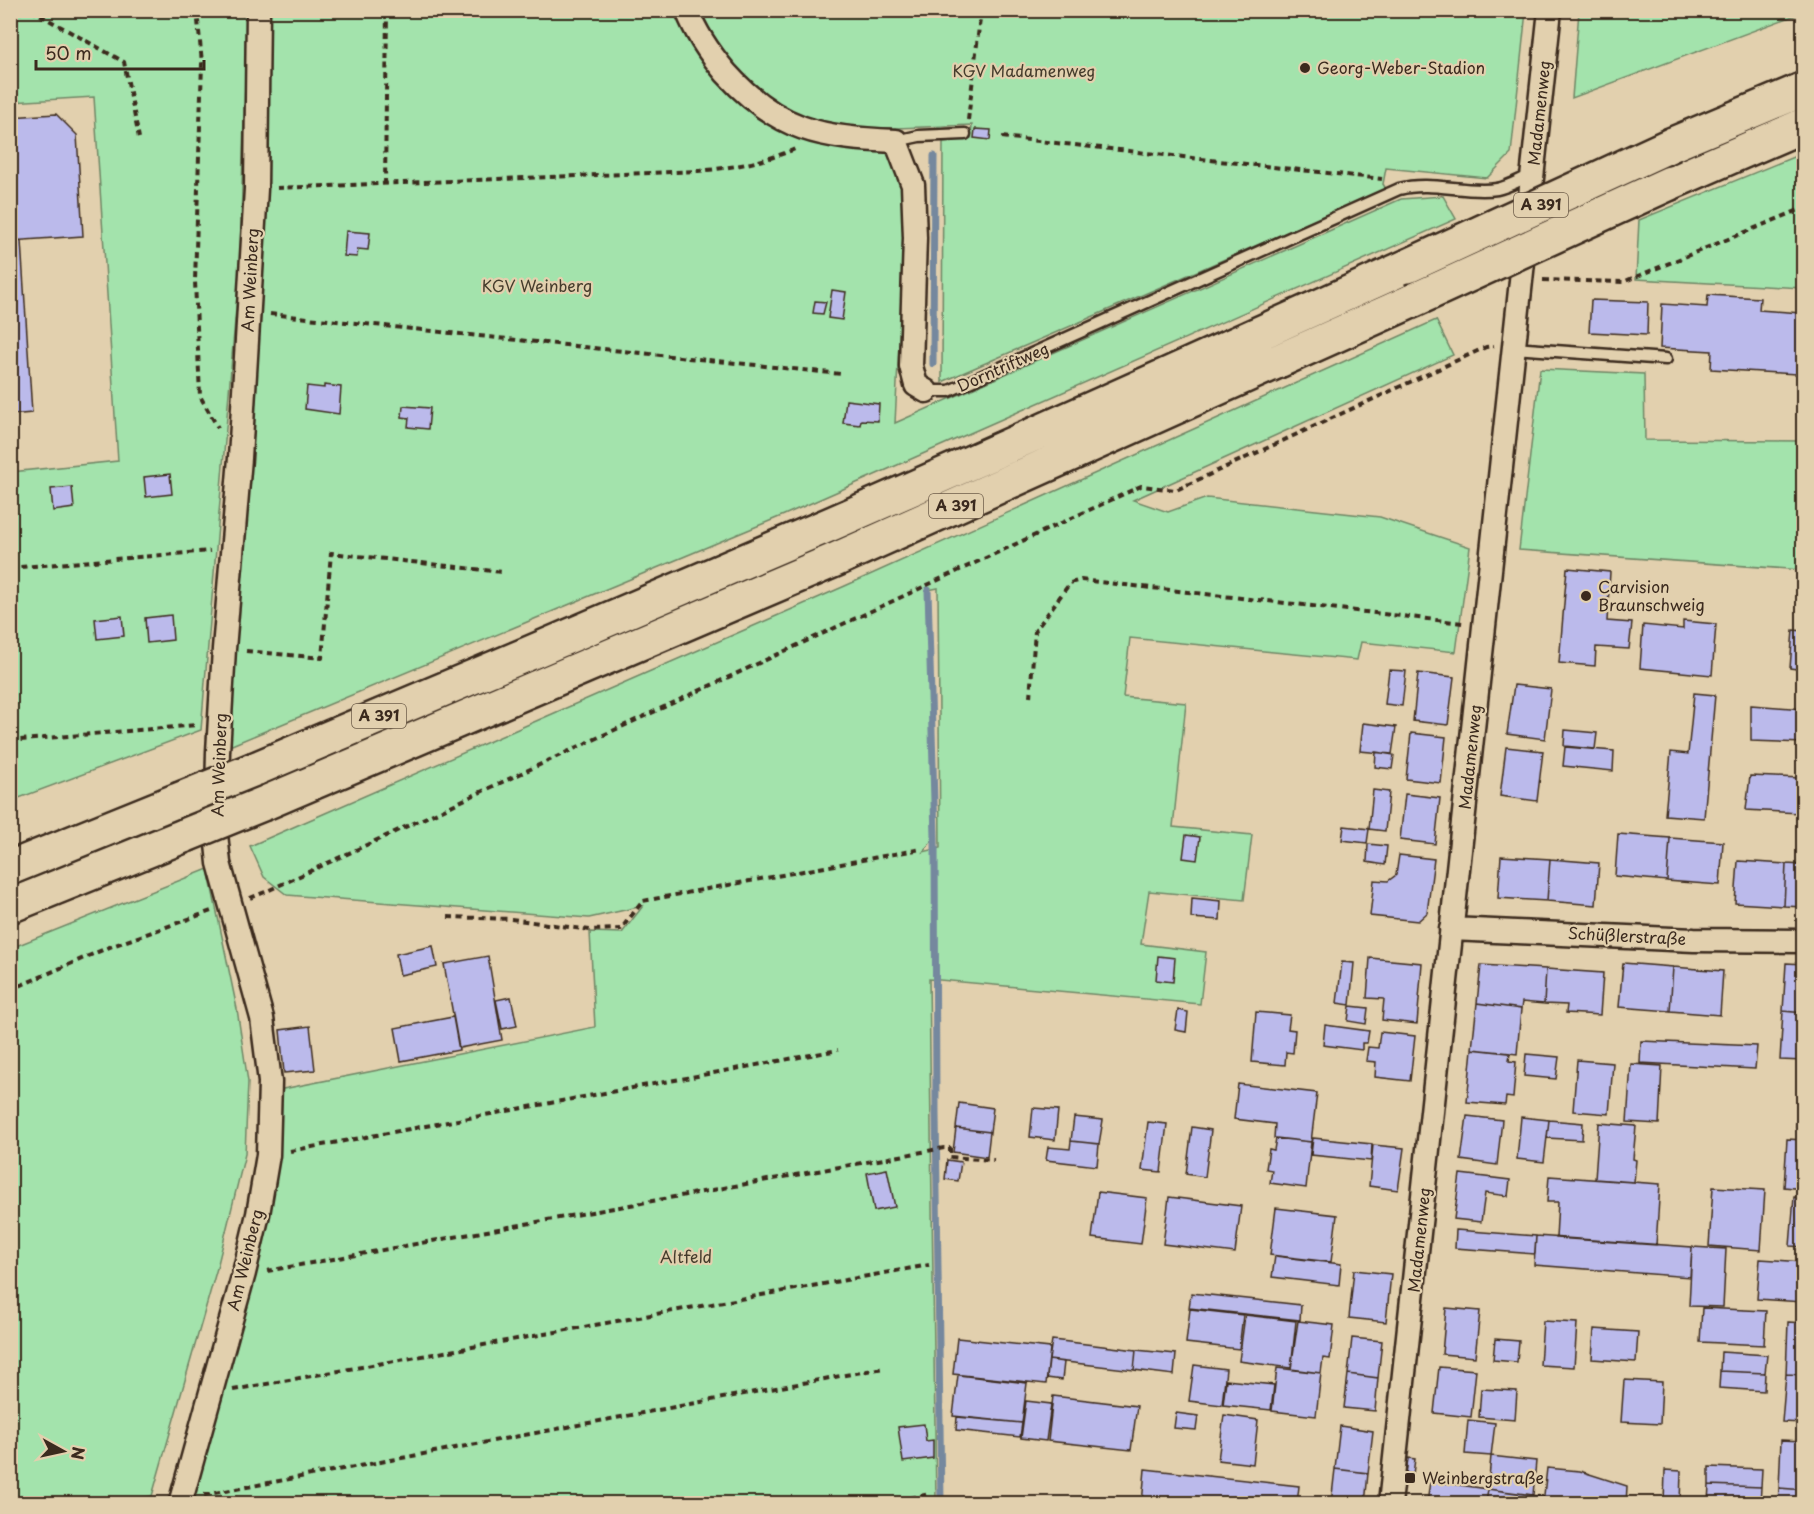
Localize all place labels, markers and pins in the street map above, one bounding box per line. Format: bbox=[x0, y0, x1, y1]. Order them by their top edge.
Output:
place label: Georg-Weber-Stadion bbox=[1317, 55, 1485, 79]
marker: Georg-Weber-Stadion bbox=[1298, 61, 1312, 75]
place label: Carvision Braunschweig bbox=[1598, 574, 1705, 616]
marker: Carvision Braunschweig bbox=[1579, 589, 1593, 603]
place label: Weinbergstraße bbox=[1422, 1465, 1544, 1489]
marker: Weinbergstraße bbox=[1403, 1471, 1417, 1485]

